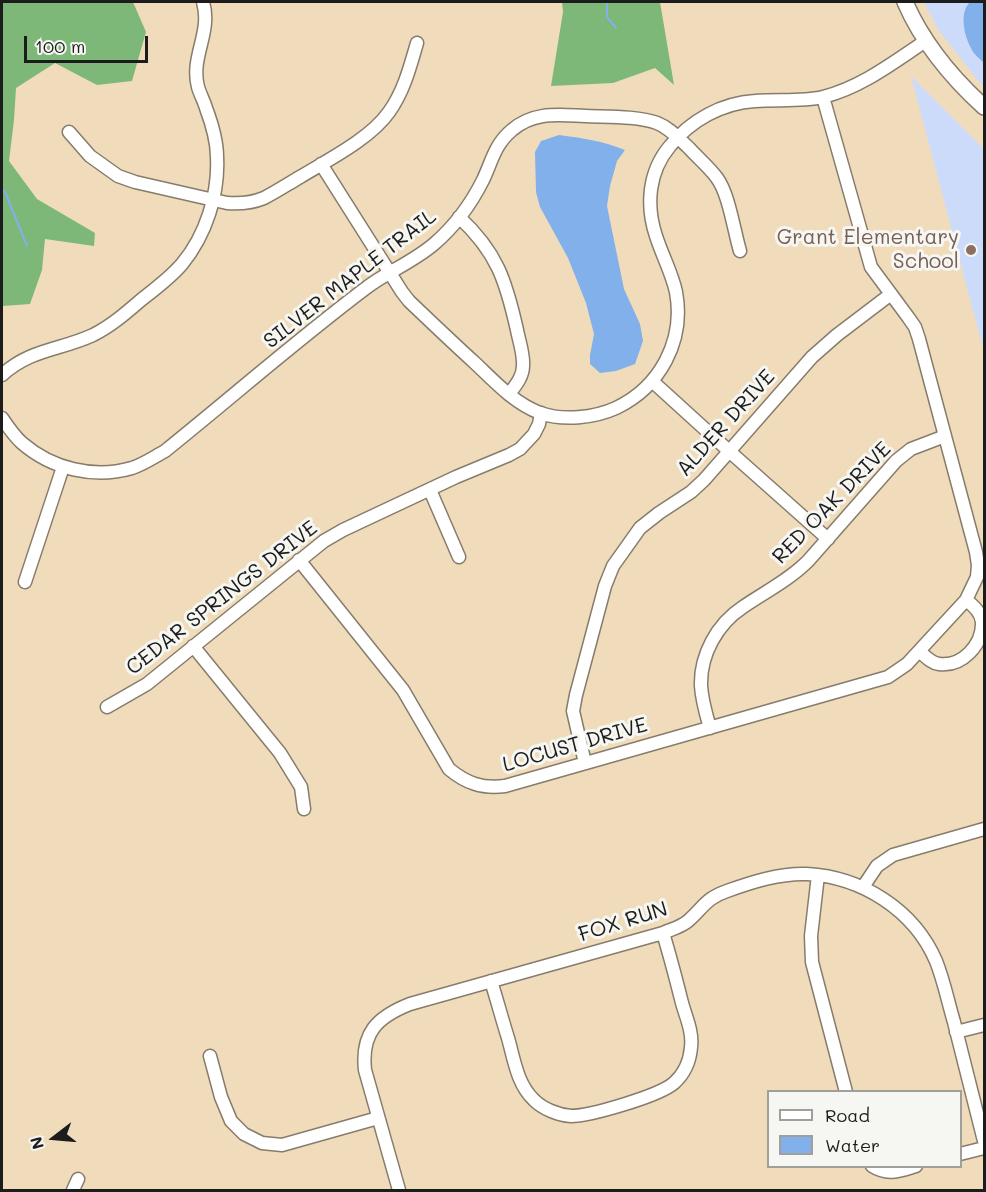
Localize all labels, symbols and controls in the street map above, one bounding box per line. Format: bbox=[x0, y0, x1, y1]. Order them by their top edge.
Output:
scale bar bbox=[27, 24, 152, 62]
text: 100 m bbox=[35, 34, 85, 58]
street label: SILVER MAPLE TRAIL bbox=[259, 204, 441, 354]
place label: Grant Elementary School bbox=[777, 225, 959, 275]
marker: Grant Elementary School bbox=[964, 243, 978, 257]
street label: ALDER DRIVE bbox=[672, 364, 780, 482]
street label: RED OAK DRIVE bbox=[767, 437, 897, 569]
street label: CEDAR SPRINGS DRIVE bbox=[121, 516, 323, 680]
street label: LOCUST DRIVE bbox=[500, 712, 650, 778]
street label: FOX RUN bbox=[575, 897, 671, 947]
legend bbox=[767, 1090, 962, 1168]
text: Road bbox=[825, 1103, 870, 1127]
north arrow bbox=[24, 1108, 84, 1168]
text: Water bbox=[825, 1133, 880, 1157]
text: N bbox=[24, 1134, 48, 1152]

